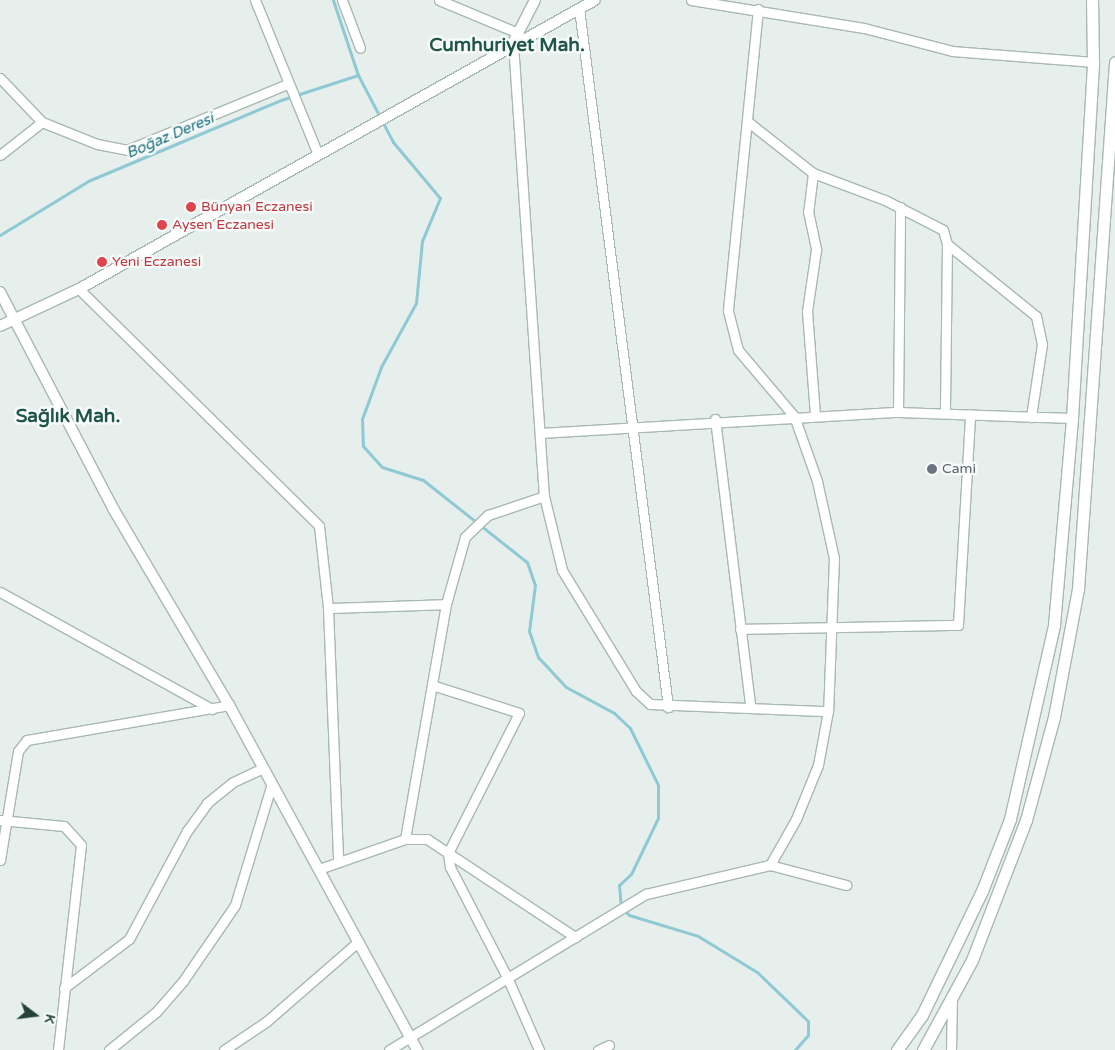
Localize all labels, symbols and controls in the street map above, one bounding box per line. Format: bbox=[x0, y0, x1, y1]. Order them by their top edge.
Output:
district label: Cumhuriyet Mah. bbox=[429, 35, 585, 57]
water label: Boğaz Deresi bbox=[124, 110, 216, 162]
place label: Bünyan Eczanesi bbox=[201, 199, 313, 215]
marker: Bünyan Eczanesi bbox=[185, 201, 197, 213]
place label: Aysen Eczanesi bbox=[172, 217, 274, 233]
marker: Aysen Eczanesi bbox=[156, 219, 168, 231]
place label: Yeni Eczanesi bbox=[112, 254, 201, 270]
marker: Yeni Eczanesi bbox=[96, 256, 108, 268]
district label: Sağlık Mah. bbox=[16, 406, 120, 428]
place label: Cami bbox=[942, 461, 976, 477]
marker: Cami bbox=[926, 463, 938, 475]
north arrow bbox=[10, 990, 60, 1040]
text: K bbox=[41, 1012, 59, 1026]

